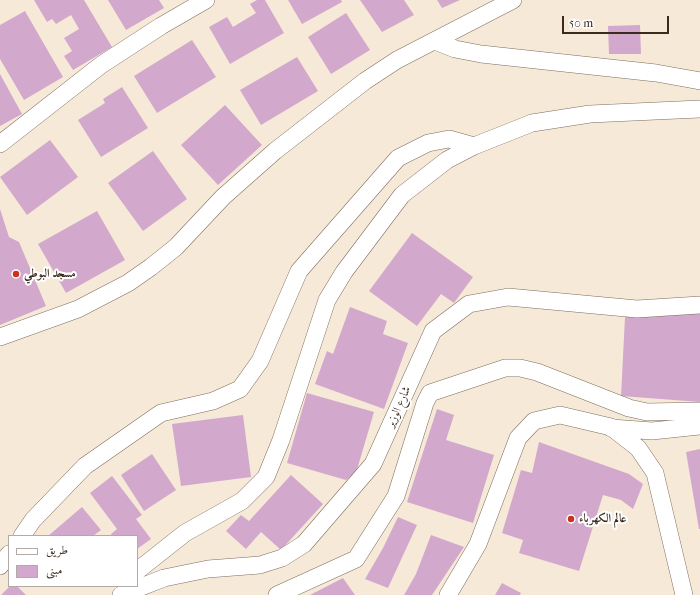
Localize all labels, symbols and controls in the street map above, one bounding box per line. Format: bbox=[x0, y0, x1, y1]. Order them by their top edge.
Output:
scale bar bbox=[564, 8, 671, 34]
text: 50 m bbox=[569, 16, 593, 30]
place label: مسجد البوطي bbox=[24, 267, 76, 281]
marker: مسجد البوطي bbox=[11, 269, 21, 279]
street label: شارع الوزير bbox=[384, 384, 414, 430]
place label: عالم الكهرباء bbox=[579, 512, 627, 526]
marker: عالم الكهرباء bbox=[566, 514, 576, 524]
legend bbox=[8, 535, 138, 587]
text: طريق bbox=[46, 543, 68, 557]
text: مبنى bbox=[46, 563, 62, 577]

